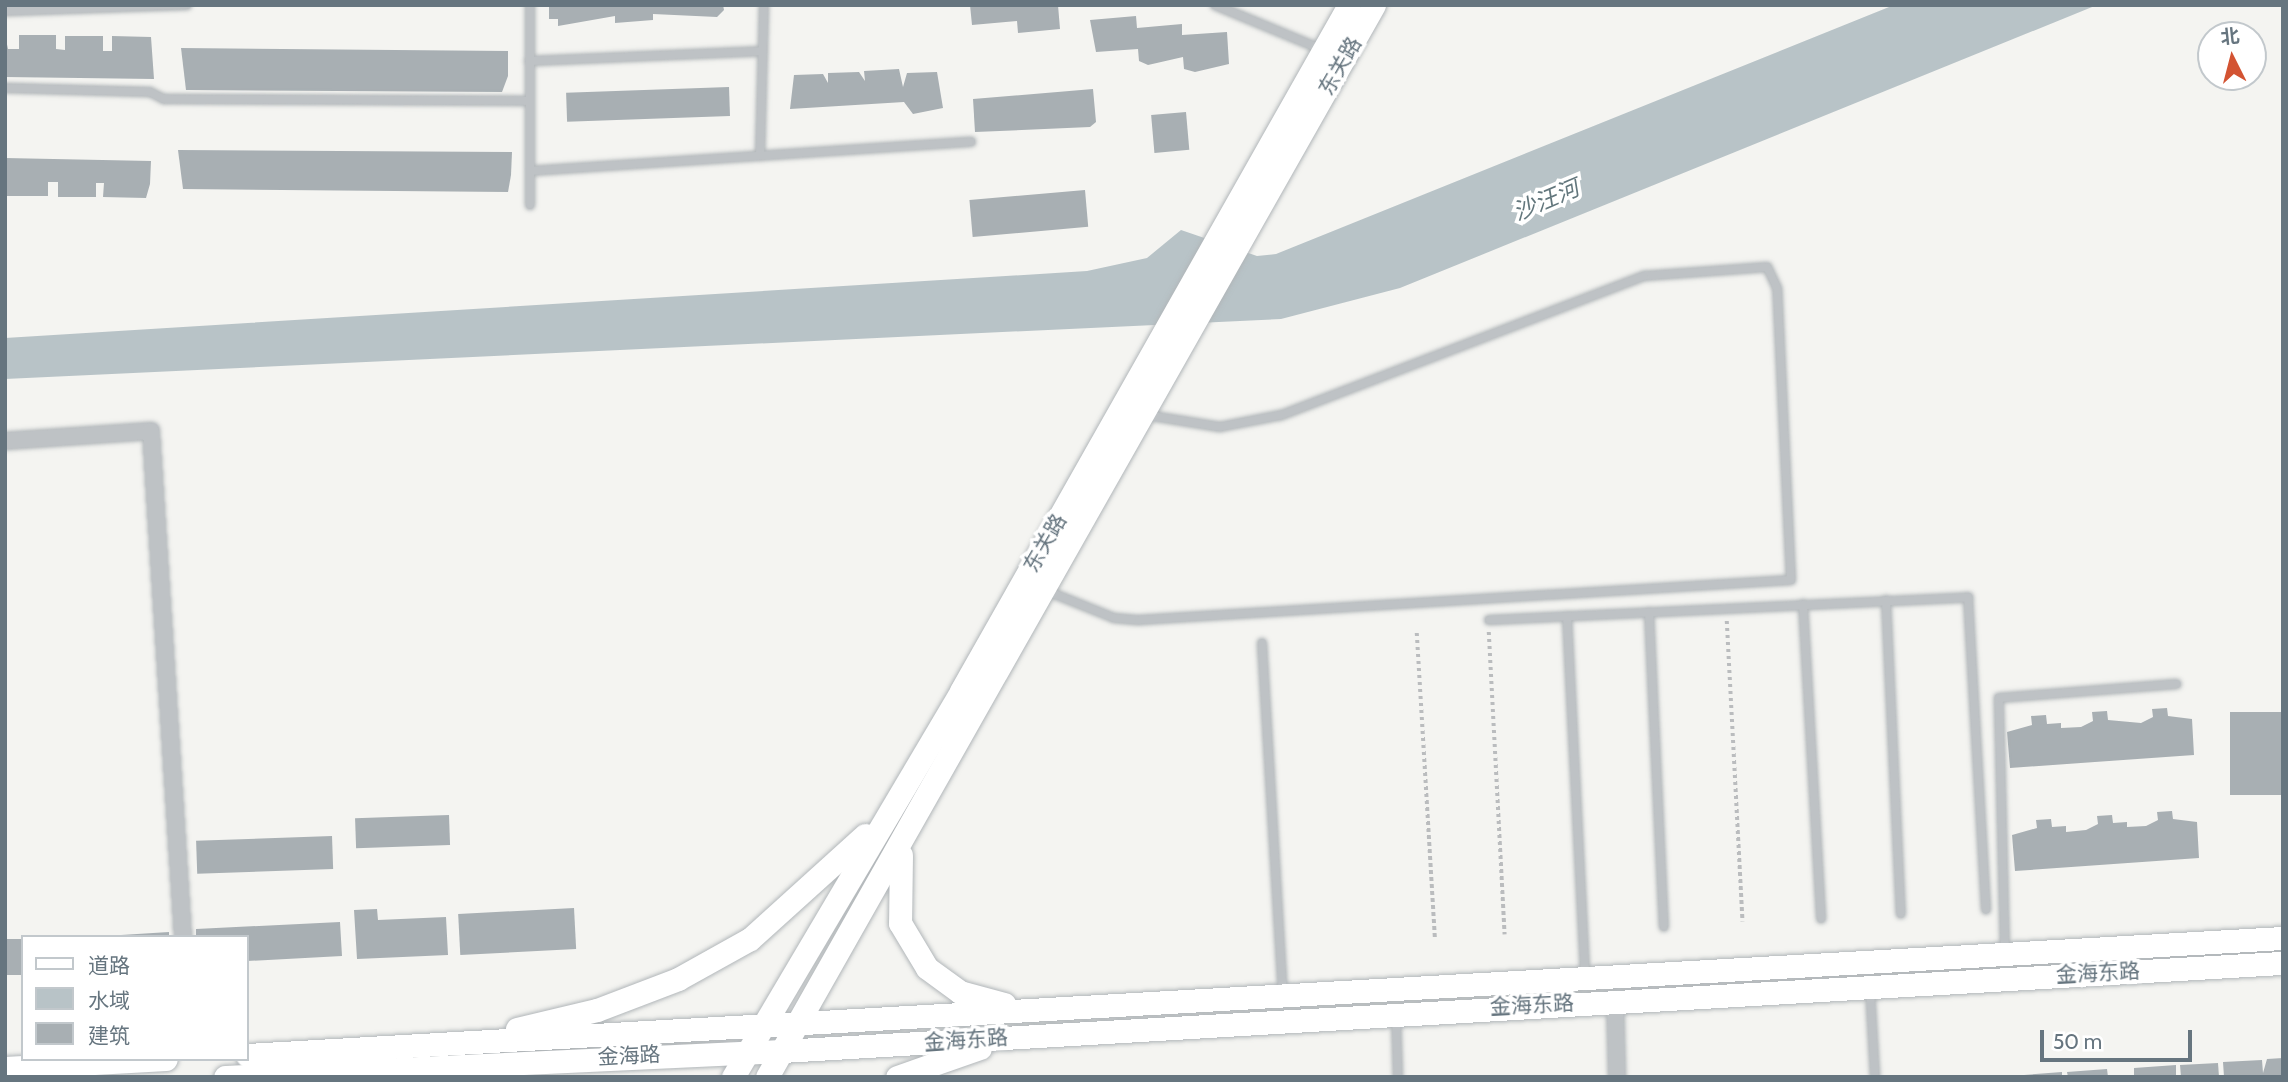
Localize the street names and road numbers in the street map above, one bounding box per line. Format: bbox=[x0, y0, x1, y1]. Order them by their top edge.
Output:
street label: 东关路 bbox=[1313, 32, 1367, 100]
street label: 东关路 bbox=[1018, 509, 1072, 577]
street label: 金海东路 bbox=[2055, 958, 2141, 988]
street label: 金海东路 bbox=[1489, 990, 1575, 1020]
street label: 金海东路 bbox=[923, 1025, 1009, 1055]
street label: 金海路 bbox=[597, 1042, 661, 1070]

